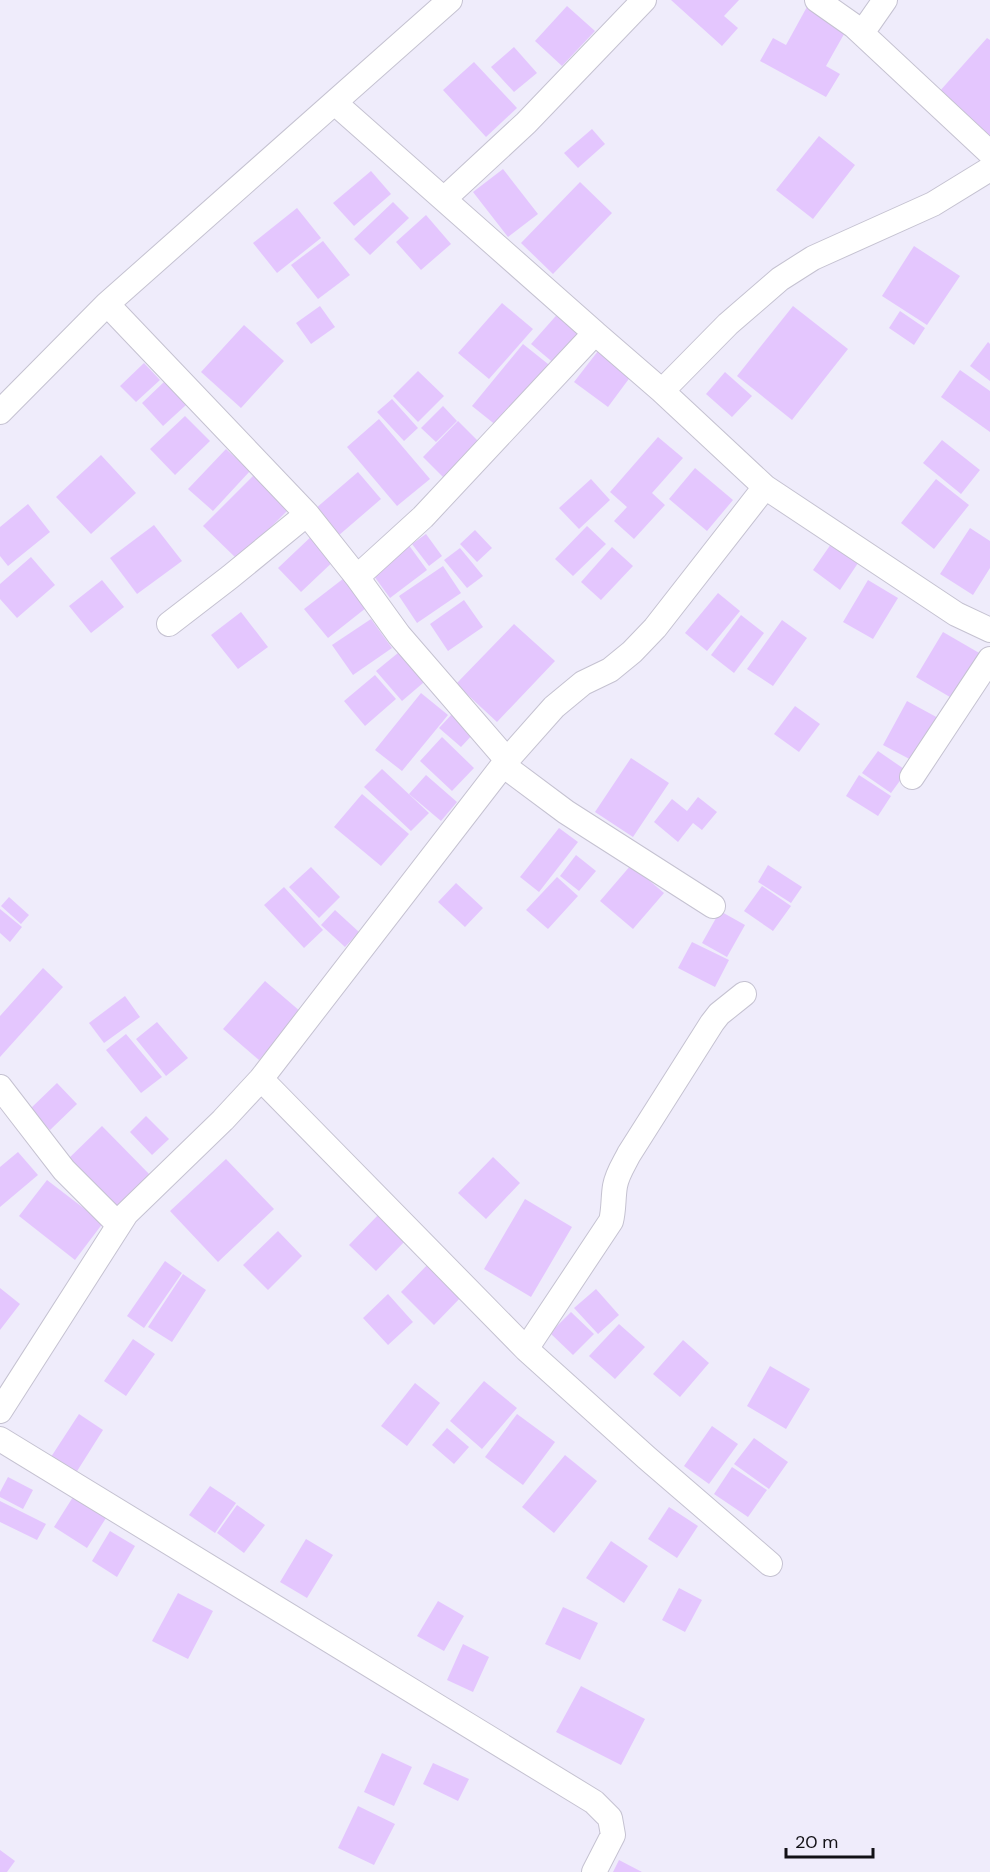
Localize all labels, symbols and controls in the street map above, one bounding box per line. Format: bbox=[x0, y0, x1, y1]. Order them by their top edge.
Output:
scale bar bbox=[786, 1821, 873, 1859]
text: 20 m bbox=[795, 1830, 838, 1854]

